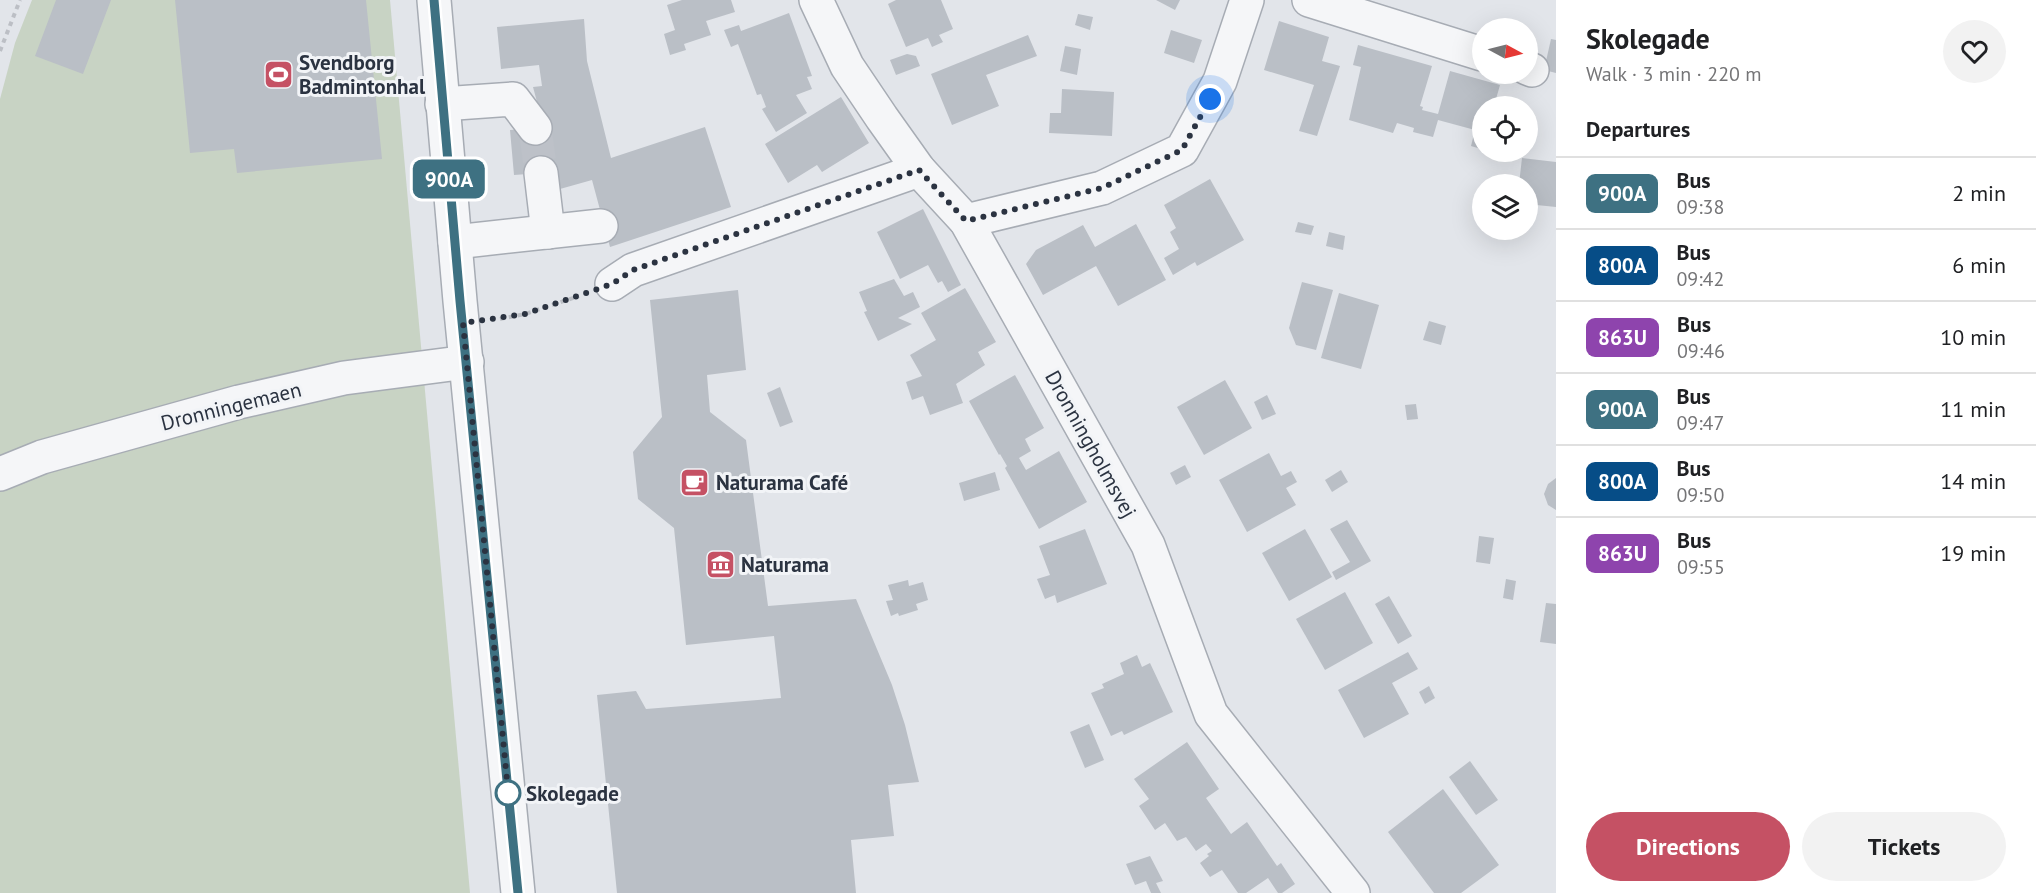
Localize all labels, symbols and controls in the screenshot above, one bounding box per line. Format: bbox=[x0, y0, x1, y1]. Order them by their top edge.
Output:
north arrow bbox=[1472, 18, 1538, 84]
map controls bbox=[1472, 18, 1538, 240]
text: Skolegade bbox=[1586, 20, 1710, 57]
button: heart bbox=[1943, 20, 2006, 83]
place label: Svendborg Badmintonhal bbox=[299, 49, 426, 100]
sports icon: Svendborg Badmintonhal bbox=[262, 58, 294, 90]
text: Walk · 3 min · 220 m bbox=[1586, 61, 1762, 87]
your location bbox=[1195, 84, 1225, 114]
button: locate bbox=[1472, 96, 1538, 162]
text: Departures bbox=[1586, 115, 1690, 143]
line badge: 900A bbox=[407, 160, 491, 198]
text: 900A bbox=[425, 166, 473, 193]
text: Bus bbox=[1676, 166, 1711, 194]
button: layers bbox=[1472, 174, 1538, 240]
text: 2 min bbox=[1952, 179, 2006, 207]
text: 900A bbox=[1598, 180, 1646, 207]
text: 09:38 bbox=[1676, 194, 1724, 220]
text: Bus bbox=[1676, 238, 1711, 266]
text: 6 min bbox=[1952, 251, 2006, 279]
text: 800A bbox=[1598, 252, 1646, 279]
text: 09:42 bbox=[1676, 266, 1724, 292]
text: Bus bbox=[1677, 310, 1711, 338]
text: 10 min bbox=[1940, 323, 2006, 351]
text: 863U bbox=[1598, 324, 1647, 351]
text: 09:46 bbox=[1677, 338, 1725, 364]
street label: Dronningholmsvej bbox=[1039, 366, 1143, 522]
street label: Dronningemaen bbox=[158, 376, 304, 436]
text: Bus bbox=[1676, 382, 1711, 410]
text: 11 min bbox=[1940, 395, 2006, 423]
text: 900A bbox=[1598, 396, 1646, 423]
text: 09:47 bbox=[1676, 410, 1724, 436]
text: Bus bbox=[1676, 454, 1711, 482]
cafe icon: Naturama Café bbox=[679, 466, 711, 498]
text: 14 min bbox=[1940, 467, 2006, 495]
text: 800A bbox=[1598, 468, 1646, 495]
place label: Naturama Café bbox=[716, 469, 848, 496]
text: 09:50 bbox=[1676, 482, 1724, 508]
text: Bus bbox=[1677, 526, 1711, 554]
text: 19 min bbox=[1940, 539, 2006, 567]
text: 863U bbox=[1598, 540, 1647, 567]
museum icon: Naturama bbox=[704, 548, 736, 580]
place label: Naturama bbox=[741, 551, 829, 578]
text: 09:55 bbox=[1677, 554, 1725, 580]
marker: Skolegade bbox=[495, 780, 521, 806]
place label: Skolegade bbox=[526, 780, 619, 807]
button: Directions bbox=[1586, 812, 1790, 881]
button: Tickets bbox=[1802, 812, 2006, 881]

